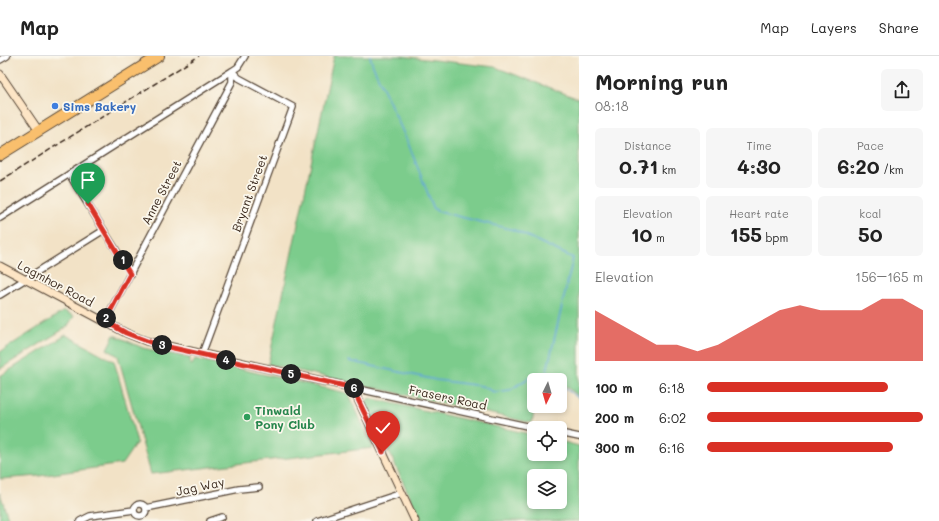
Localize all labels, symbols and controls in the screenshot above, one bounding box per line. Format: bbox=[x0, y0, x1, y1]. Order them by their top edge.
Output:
text: Map bbox=[20, 15, 59, 40]
text: Map bbox=[760, 18, 789, 37]
text: Layers bbox=[811, 18, 857, 37]
text: Share bbox=[879, 18, 919, 37]
text: Morning run bbox=[595, 67, 728, 96]
button: share bbox=[881, 69, 923, 111]
text: 08:18 bbox=[595, 97, 629, 114]
place label: Sims Bakery bbox=[63, 98, 137, 114]
marker: Sims Bakery bbox=[50, 101, 60, 111]
text: Distance bbox=[624, 138, 671, 153]
text: Time bbox=[746, 138, 772, 153]
text: Pace bbox=[857, 138, 884, 153]
street label: Bryant Street bbox=[228, 152, 270, 234]
text: 0.71 bbox=[619, 153, 658, 179]
text: 4:30 bbox=[737, 153, 781, 179]
text: 6:20 bbox=[837, 153, 880, 179]
street label: Anne Street bbox=[137, 157, 185, 227]
text: km bbox=[658, 162, 676, 177]
text: /km bbox=[880, 162, 904, 177]
pin bbox=[71, 163, 105, 204]
icon: arrive bbox=[77, 169, 99, 191]
text: Elevation bbox=[623, 206, 672, 221]
text: Heart rate bbox=[729, 206, 789, 221]
text: kcal bbox=[859, 206, 881, 221]
text: 10 bbox=[631, 221, 652, 247]
text: 155 bbox=[730, 221, 762, 247]
text: 50 bbox=[858, 221, 883, 247]
text: m bbox=[652, 230, 665, 245]
text: bpm bbox=[762, 230, 788, 245]
pin: 1 bbox=[113, 250, 133, 270]
text: 1 bbox=[121, 252, 125, 267]
street label: Lagmhor Road bbox=[15, 256, 97, 310]
text: Elevation bbox=[595, 268, 653, 285]
text: 156–165 m bbox=[855, 268, 923, 285]
pin: 2 bbox=[96, 308, 116, 328]
text: 2 bbox=[103, 310, 109, 325]
pin: 3 bbox=[152, 335, 172, 355]
text: 3 bbox=[159, 337, 165, 352]
pin: 4 bbox=[216, 350, 236, 370]
text: 4 bbox=[223, 352, 229, 367]
pin: 5 bbox=[281, 364, 301, 384]
text: 5 bbox=[288, 366, 294, 381]
north arrow bbox=[527, 373, 567, 413]
map controls bbox=[527, 373, 567, 509]
pin: 6 bbox=[344, 378, 364, 398]
text: 100 m bbox=[595, 379, 632, 396]
text: 6:18 bbox=[659, 379, 685, 396]
text: 6 bbox=[351, 380, 357, 395]
street label: Frasers Road bbox=[408, 381, 489, 413]
place label: Tinwald Pony Club bbox=[255, 402, 315, 432]
text: 200 m bbox=[595, 409, 634, 426]
text: 6:02 bbox=[659, 409, 686, 426]
pin bbox=[366, 411, 400, 452]
marker: Tinwald Pony Club bbox=[242, 412, 252, 422]
icon: check bbox=[372, 417, 394, 439]
button: locate bbox=[527, 421, 567, 461]
text: 300 m bbox=[595, 439, 635, 456]
text: 6:16 bbox=[659, 439, 685, 456]
button: layers bbox=[527, 469, 567, 509]
street label: Jag Way bbox=[174, 473, 226, 499]

